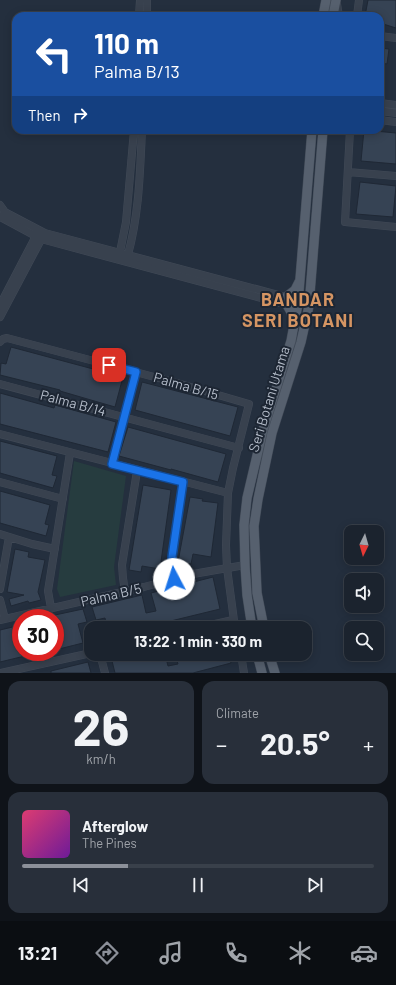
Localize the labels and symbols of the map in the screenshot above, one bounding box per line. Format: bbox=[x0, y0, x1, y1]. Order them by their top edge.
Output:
district label: BANDAR SERI BOTANI bbox=[242, 288, 354, 331]
street label: Seri Botani Utama bbox=[244, 344, 293, 454]
pin bbox=[92, 348, 126, 382]
street label: Palma B/15 bbox=[152, 368, 221, 403]
street label: Palma B/14 bbox=[38, 386, 108, 419]
north arrow bbox=[344, 525, 384, 565]
position arrow bbox=[153, 558, 195, 600]
street label: Palma B/5 bbox=[79, 579, 143, 610]
speed limit sign: 30 bbox=[12, 609, 64, 661]

